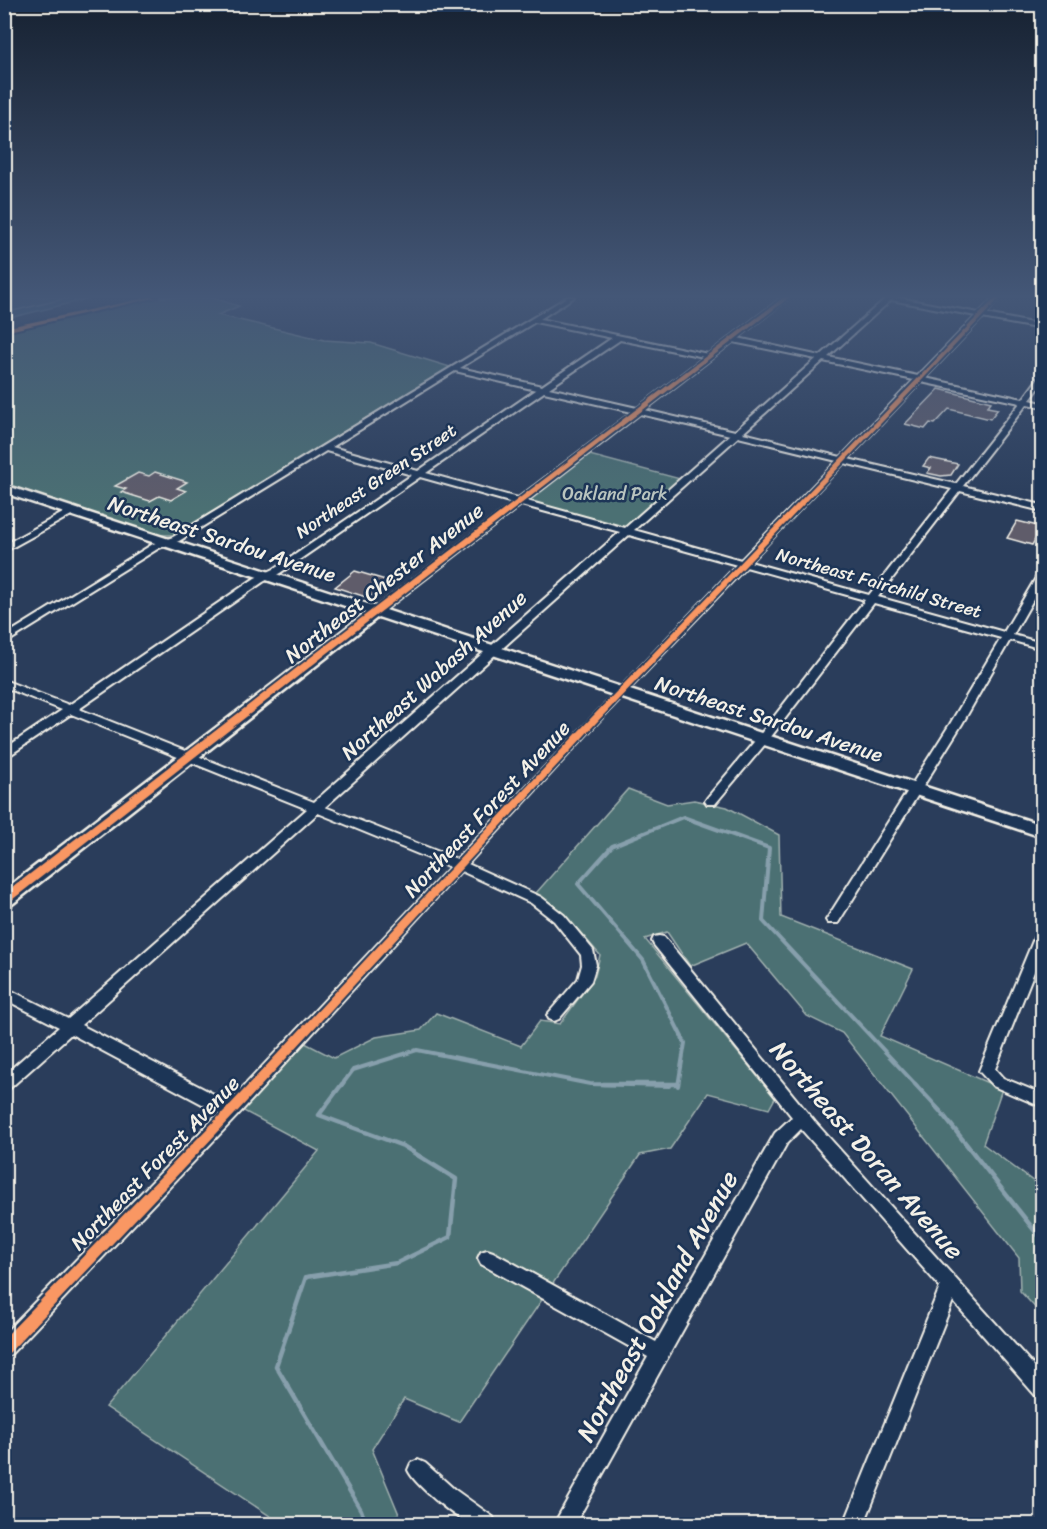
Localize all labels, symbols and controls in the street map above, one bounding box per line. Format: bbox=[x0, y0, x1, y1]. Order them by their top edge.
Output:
street label: Northeast Green Street bbox=[289, 415, 463, 547]
park label: Oakland Park bbox=[562, 478, 668, 510]
street label: Northeast Sardou Avenue bbox=[103, 484, 341, 594]
street label: Northeast Chester Avenue bbox=[276, 492, 493, 673]
street label: Northeast Fairchild Street bbox=[773, 538, 986, 628]
street label: Northeast Wabash Avenue bbox=[332, 580, 537, 770]
street label: Northeast Sardou Avenue bbox=[650, 664, 888, 774]
street label: Northeast Forest Avenue bbox=[394, 711, 580, 907]
street label: Northeast Doran Avenue bbox=[758, 1029, 976, 1271]
street label: Northeast Forest Avenue bbox=[61, 1066, 250, 1260]
street label: Northeast Oakland Avenue bbox=[563, 1161, 751, 1451]

